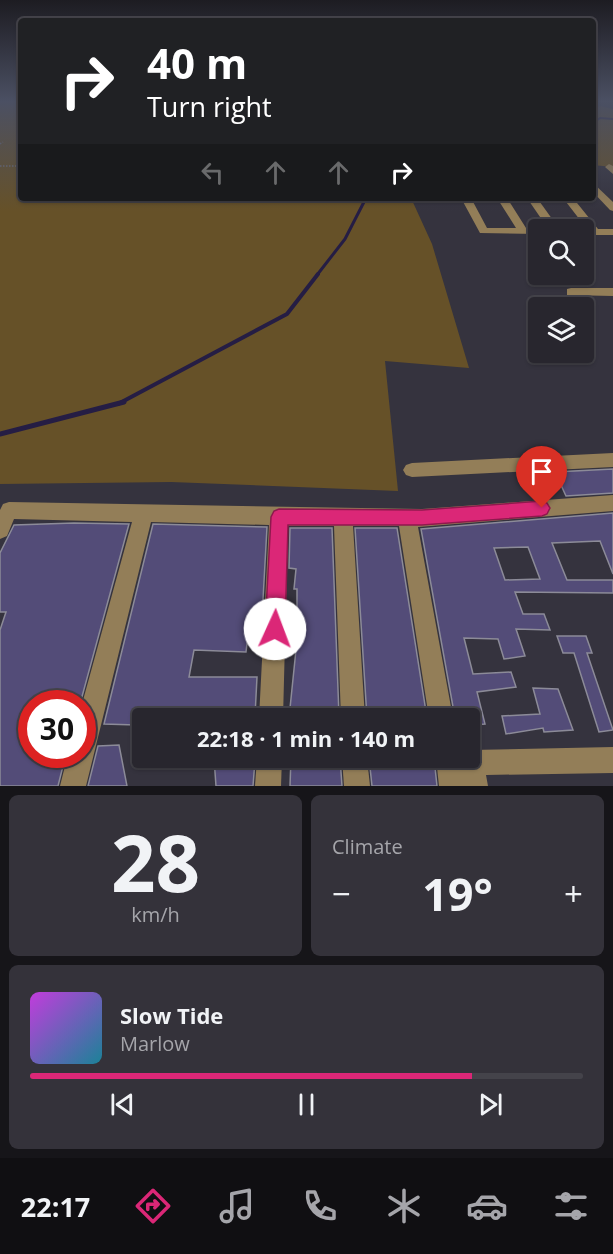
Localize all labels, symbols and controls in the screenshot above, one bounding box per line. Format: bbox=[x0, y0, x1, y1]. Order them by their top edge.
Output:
text: 40 m bbox=[147, 34, 247, 91]
icon: right bbox=[48, 42, 126, 120]
text: Turn right bbox=[147, 88, 272, 125]
icon: left bbox=[196, 156, 229, 189]
icon: ahead bbox=[259, 156, 292, 189]
icon: ahead bbox=[322, 156, 355, 189]
icon: right bbox=[385, 156, 418, 189]
map controls bbox=[528, 219, 594, 363]
button: search bbox=[528, 219, 594, 285]
button: layers bbox=[528, 297, 594, 363]
pin bbox=[516, 446, 567, 508]
icon: arrive bbox=[525, 455, 558, 488]
position arrow bbox=[243, 597, 307, 661]
speed limit sign: 30 bbox=[18, 690, 96, 768]
text: 22:18 · 1 min · 140 m bbox=[197, 723, 415, 753]
text: 28 bbox=[111, 809, 200, 915]
text: Climate bbox=[332, 833, 403, 860]
text: 19° bbox=[422, 863, 493, 924]
text: − bbox=[332, 871, 351, 916]
text: + bbox=[564, 871, 583, 916]
text: km/h bbox=[131, 901, 180, 928]
text: Slow Tide bbox=[120, 1000, 223, 1030]
text: Marlow bbox=[120, 1030, 190, 1057]
icon: previous bbox=[106, 1088, 139, 1121]
icon: pause bbox=[290, 1088, 323, 1121]
icon: next bbox=[474, 1088, 507, 1121]
icon: directions bbox=[132, 1185, 174, 1227]
icon: music bbox=[216, 1185, 258, 1227]
icon: phone bbox=[299, 1185, 341, 1227]
icon: climate bbox=[383, 1185, 425, 1227]
icon: car bbox=[466, 1185, 508, 1227]
icon: filters bbox=[550, 1185, 592, 1227]
text: 22:17 bbox=[21, 1188, 90, 1225]

